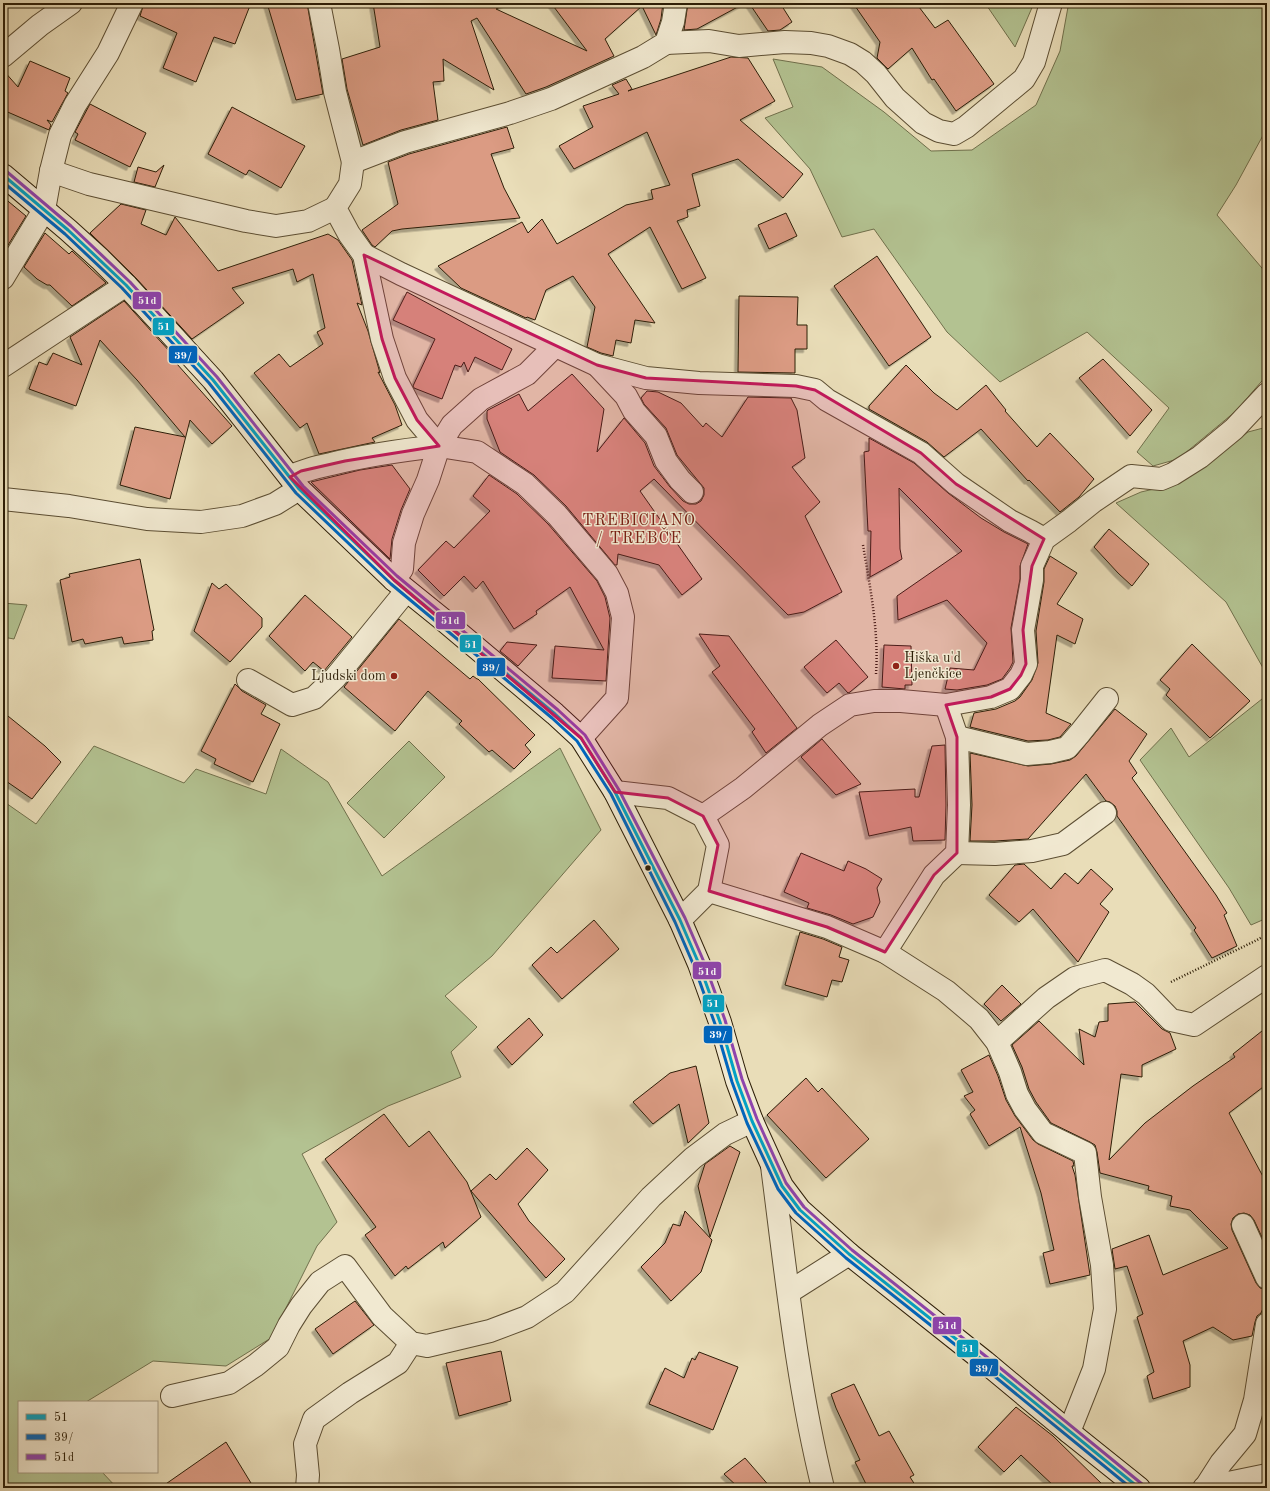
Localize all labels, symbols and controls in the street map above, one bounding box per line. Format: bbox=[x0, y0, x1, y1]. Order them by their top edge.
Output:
line badge: 51d bbox=[132, 291, 162, 310]
text: 51d bbox=[138, 296, 156, 307]
line badge: 51 bbox=[152, 317, 175, 336]
text: 51 bbox=[158, 322, 170, 333]
line badge: 39/ bbox=[168, 345, 198, 364]
text: 39/ bbox=[174, 351, 192, 362]
district label: TREBICIANO / TREBČE bbox=[582, 513, 696, 547]
line badge: 51d bbox=[435, 611, 466, 630]
text: 51d bbox=[441, 616, 459, 627]
line badge: 51 bbox=[459, 634, 482, 653]
text: 51 bbox=[465, 640, 477, 651]
place label: Hiška u'd Ljenčkice bbox=[904, 651, 962, 681]
line badge: 39/ bbox=[476, 657, 506, 677]
marker: Hiška u'd Ljenčkice bbox=[891, 661, 901, 671]
text: 39/ bbox=[482, 663, 500, 674]
place label: Ljudski dom bbox=[311, 669, 386, 683]
marker: Ljudski dom bbox=[389, 671, 399, 681]
unlabelled marker bbox=[643, 863, 653, 873]
line badge: 51d bbox=[692, 961, 722, 980]
text: 51d bbox=[698, 967, 716, 978]
line badge: 51 bbox=[702, 994, 725, 1013]
text: 51 bbox=[707, 999, 719, 1010]
line badge: 39/ bbox=[703, 1025, 733, 1044]
text: 39/ bbox=[709, 1030, 727, 1041]
line badge: 51d bbox=[932, 1316, 962, 1335]
text: 51d bbox=[938, 1321, 956, 1332]
line badge: 51 bbox=[956, 1339, 979, 1358]
text: 51 bbox=[962, 1344, 974, 1355]
line badge: 39/ bbox=[969, 1358, 999, 1377]
text: 39/ bbox=[975, 1364, 993, 1375]
legend bbox=[18, 1401, 158, 1473]
text: 51 bbox=[54, 1411, 68, 1424]
text: 39/ bbox=[54, 1432, 73, 1444]
text: 51d bbox=[54, 1451, 74, 1464]

